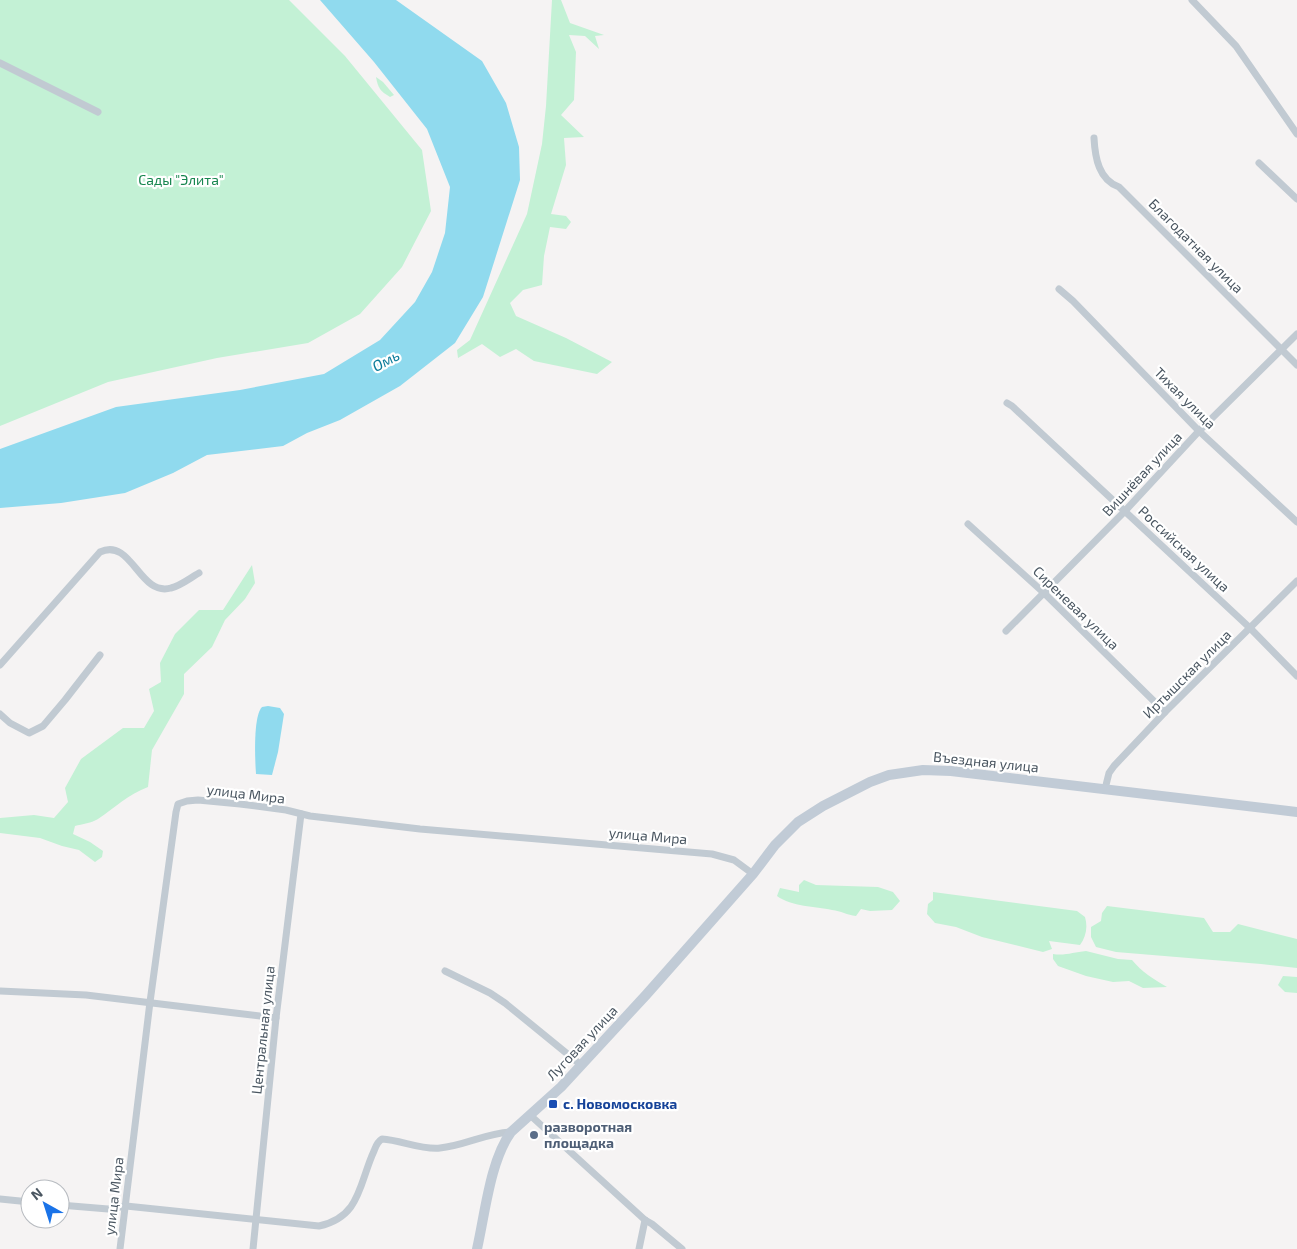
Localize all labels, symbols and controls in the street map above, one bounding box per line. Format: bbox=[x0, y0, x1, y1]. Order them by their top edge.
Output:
park label: Сады "Элита" bbox=[138, 171, 224, 188]
street label: Благодатная улица bbox=[1146, 195, 1247, 296]
water label: Омь bbox=[369, 345, 402, 375]
street label: Тихая улица bbox=[1151, 363, 1220, 432]
street label: Вишнёвая улица bbox=[1098, 428, 1185, 519]
street label: Российская улица bbox=[1135, 502, 1233, 595]
street label: Сиреневая улица bbox=[1030, 562, 1123, 653]
street label: Иртышская улица bbox=[1139, 626, 1234, 721]
street label: Въездная улица bbox=[933, 748, 1040, 775]
street label: улица Мира bbox=[206, 780, 286, 807]
street label: улица Мира bbox=[608, 824, 688, 847]
street label: Центральная улица bbox=[247, 965, 278, 1095]
street label: Луговая улица bbox=[543, 1002, 621, 1084]
place label: с. Новомосковка bbox=[563, 1095, 677, 1112]
marker: с. Новомосковка bbox=[547, 1098, 559, 1110]
place label: разворотная площадка bbox=[544, 1118, 632, 1151]
marker: разворотная площадка bbox=[528, 1129, 540, 1141]
street label: улица Мира bbox=[100, 1156, 127, 1236]
north arrow bbox=[20, 1179, 70, 1229]
text: N bbox=[27, 1184, 46, 1203]

